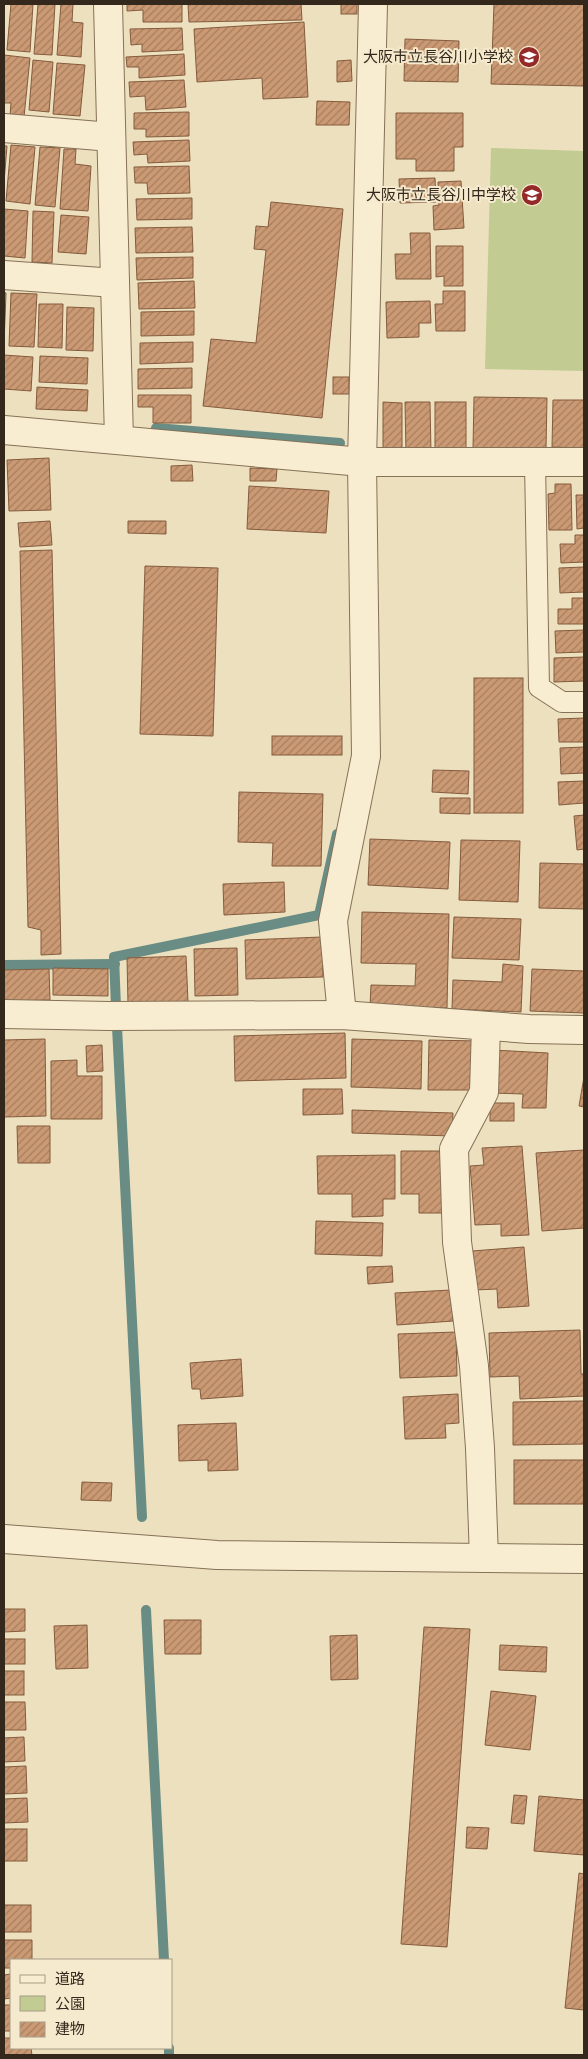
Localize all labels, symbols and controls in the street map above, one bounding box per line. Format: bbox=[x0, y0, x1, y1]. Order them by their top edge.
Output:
school or university icon: 大阪市立長谷川小学校 bbox=[517, 45, 541, 69]
place label: 大阪市立長谷川小学校 bbox=[363, 47, 513, 66]
school or university icon: 大阪市立長谷川中学校 bbox=[520, 183, 544, 207]
place label: 大阪市立長谷川中学校 bbox=[366, 185, 516, 204]
legend bbox=[10, 1959, 172, 2049]
text: 道路 bbox=[55, 1969, 85, 1988]
text: 公園 bbox=[55, 1994, 85, 2013]
text: 建物 bbox=[55, 2019, 85, 2038]

